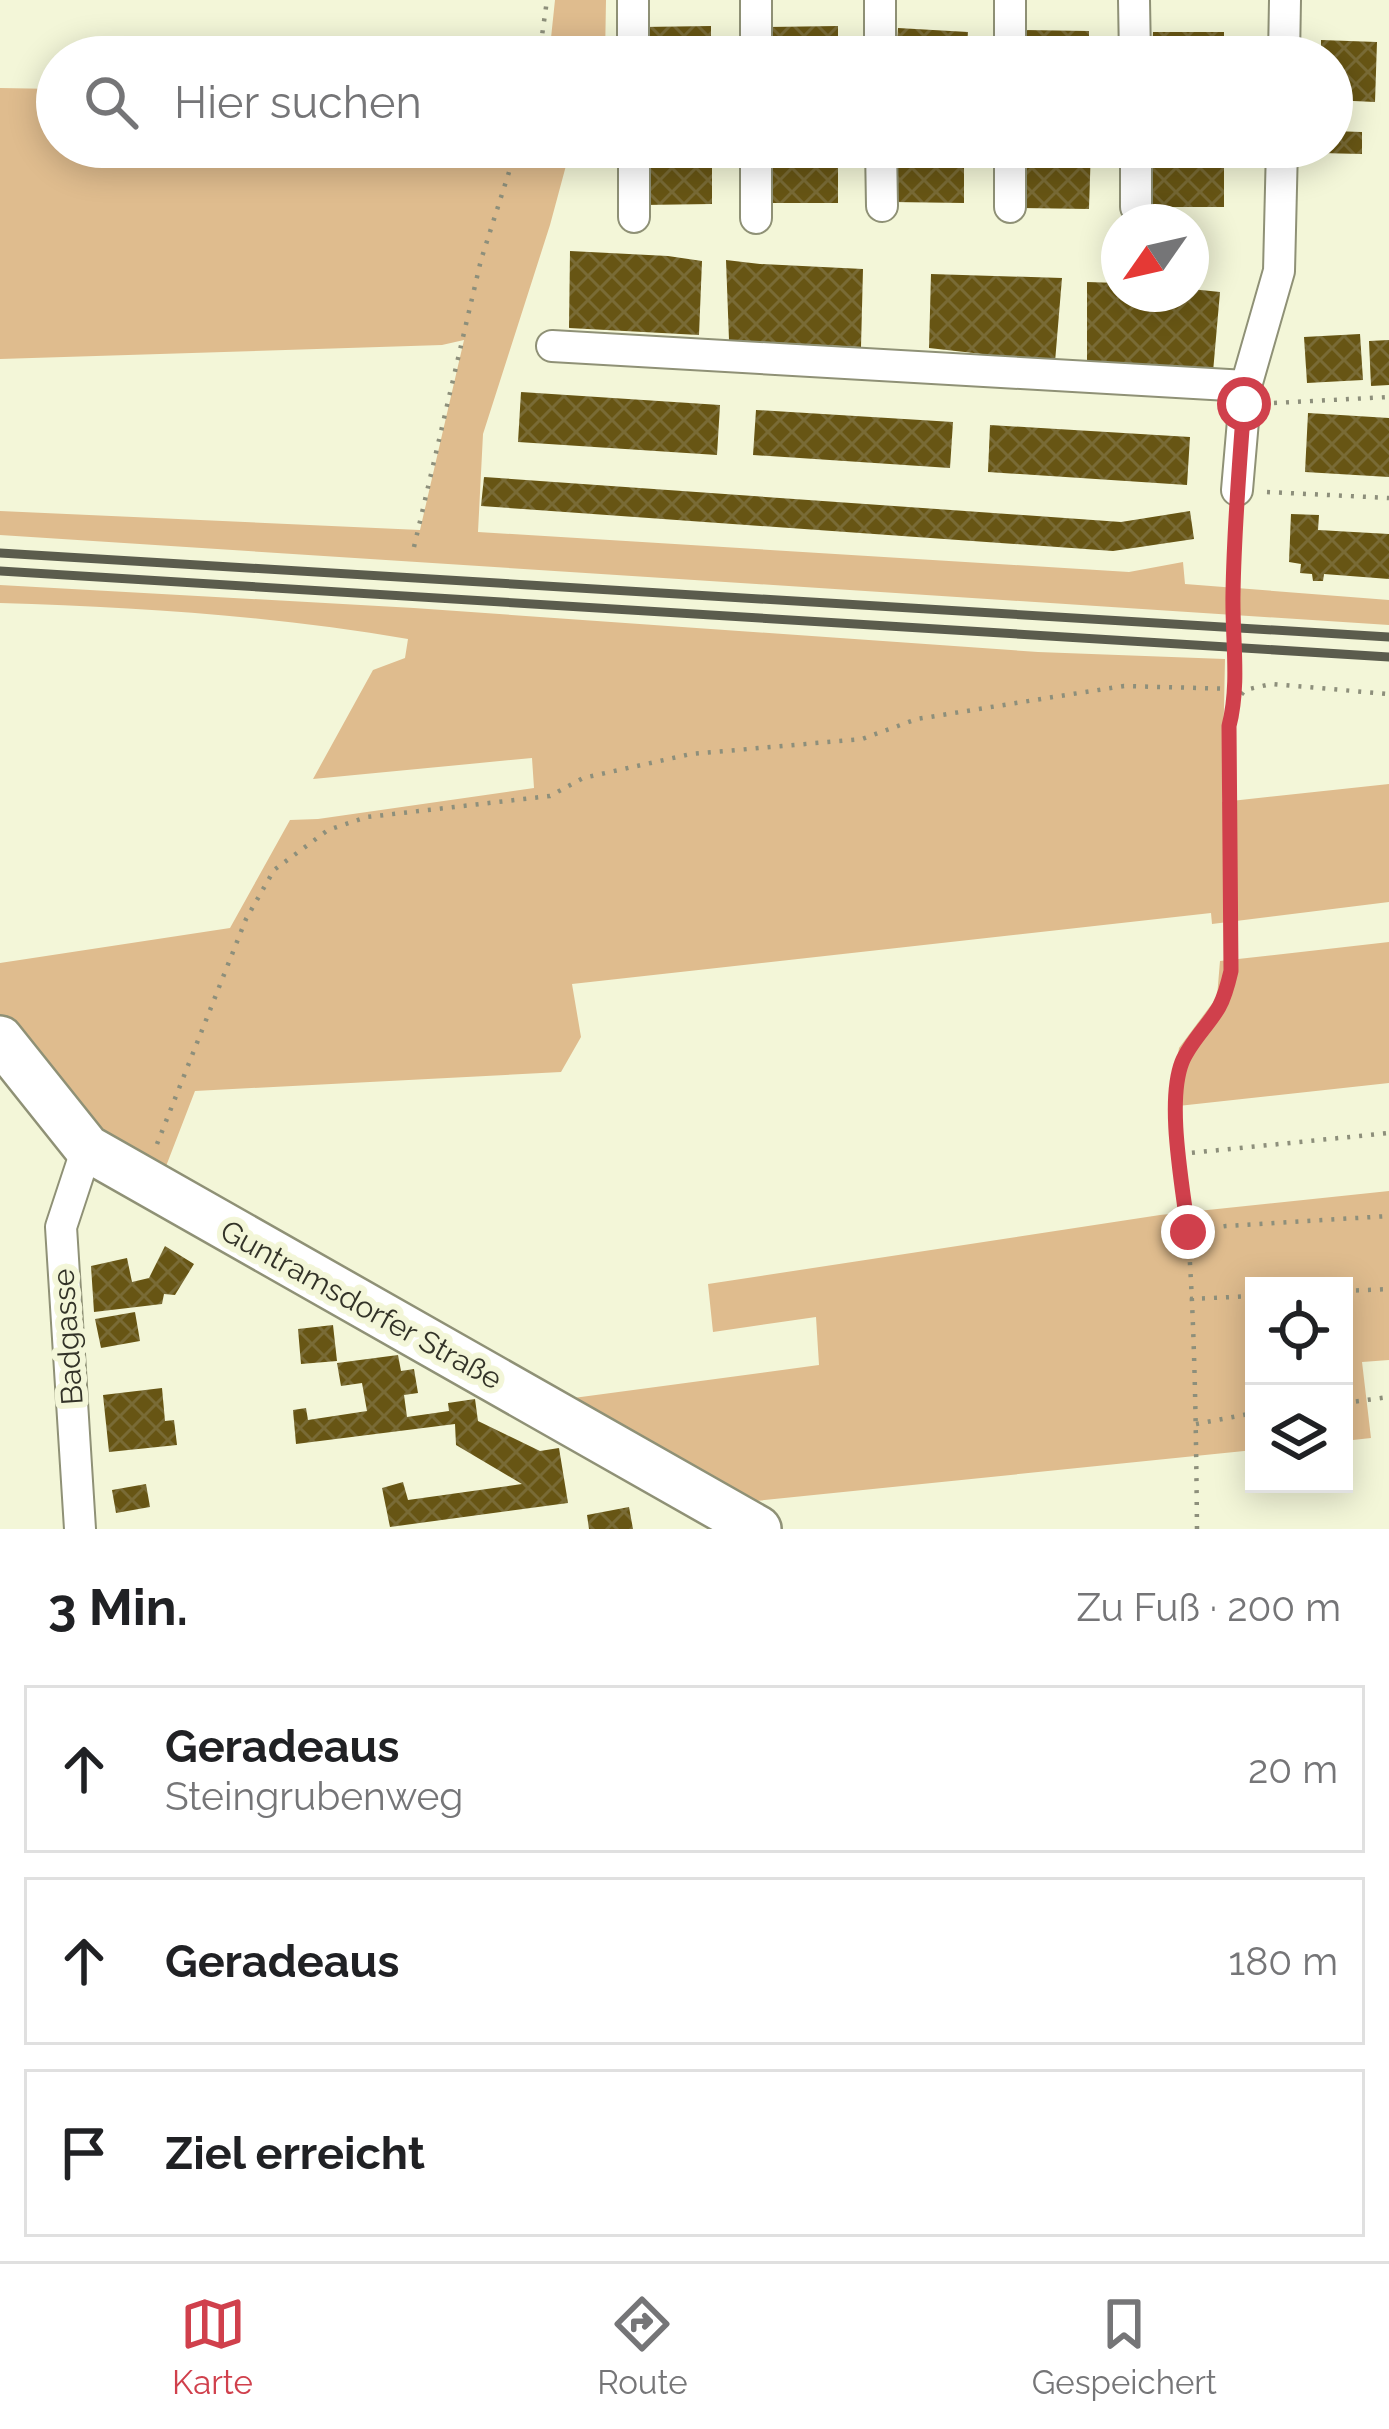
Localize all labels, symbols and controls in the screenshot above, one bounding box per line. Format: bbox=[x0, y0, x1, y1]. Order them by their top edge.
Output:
search box bbox=[36, 36, 1353, 168]
icon: search bbox=[78, 69, 144, 135]
text: Hier suchen bbox=[174, 76, 422, 129]
north arrow bbox=[1101, 204, 1209, 312]
route start bbox=[1217, 377, 1271, 431]
route end bbox=[1161, 1205, 1215, 1259]
street label: Guntramsdorfer Straße bbox=[215, 1213, 508, 1396]
street label: Badgasse bbox=[45, 1268, 90, 1406]
map controls bbox=[1245, 1277, 1353, 1493]
button: locate bbox=[1245, 1277, 1353, 1385]
button: layers bbox=[1245, 1385, 1353, 1493]
text: 3 Min. bbox=[48, 1577, 188, 1637]
text: Zu Fuß · 200 m bbox=[1076, 1584, 1341, 1630]
text: Geradeaus bbox=[165, 1720, 400, 1773]
icon: ahead bbox=[51, 1736, 117, 1802]
text: 20 m bbox=[1248, 1746, 1338, 1792]
text: Steingrubenweg bbox=[165, 1773, 463, 1819]
icon: ahead bbox=[51, 1928, 117, 1994]
text: Geradeaus bbox=[165, 1935, 400, 1988]
text: 180 m bbox=[1229, 1938, 1338, 1984]
icon: arrive bbox=[51, 2120, 117, 2186]
text: Ziel erreicht bbox=[165, 2127, 425, 2180]
tab: Karte bbox=[172, 2291, 253, 2402]
tab: Route bbox=[597, 2291, 688, 2402]
tab: Gespeichert bbox=[1032, 2291, 1217, 2402]

